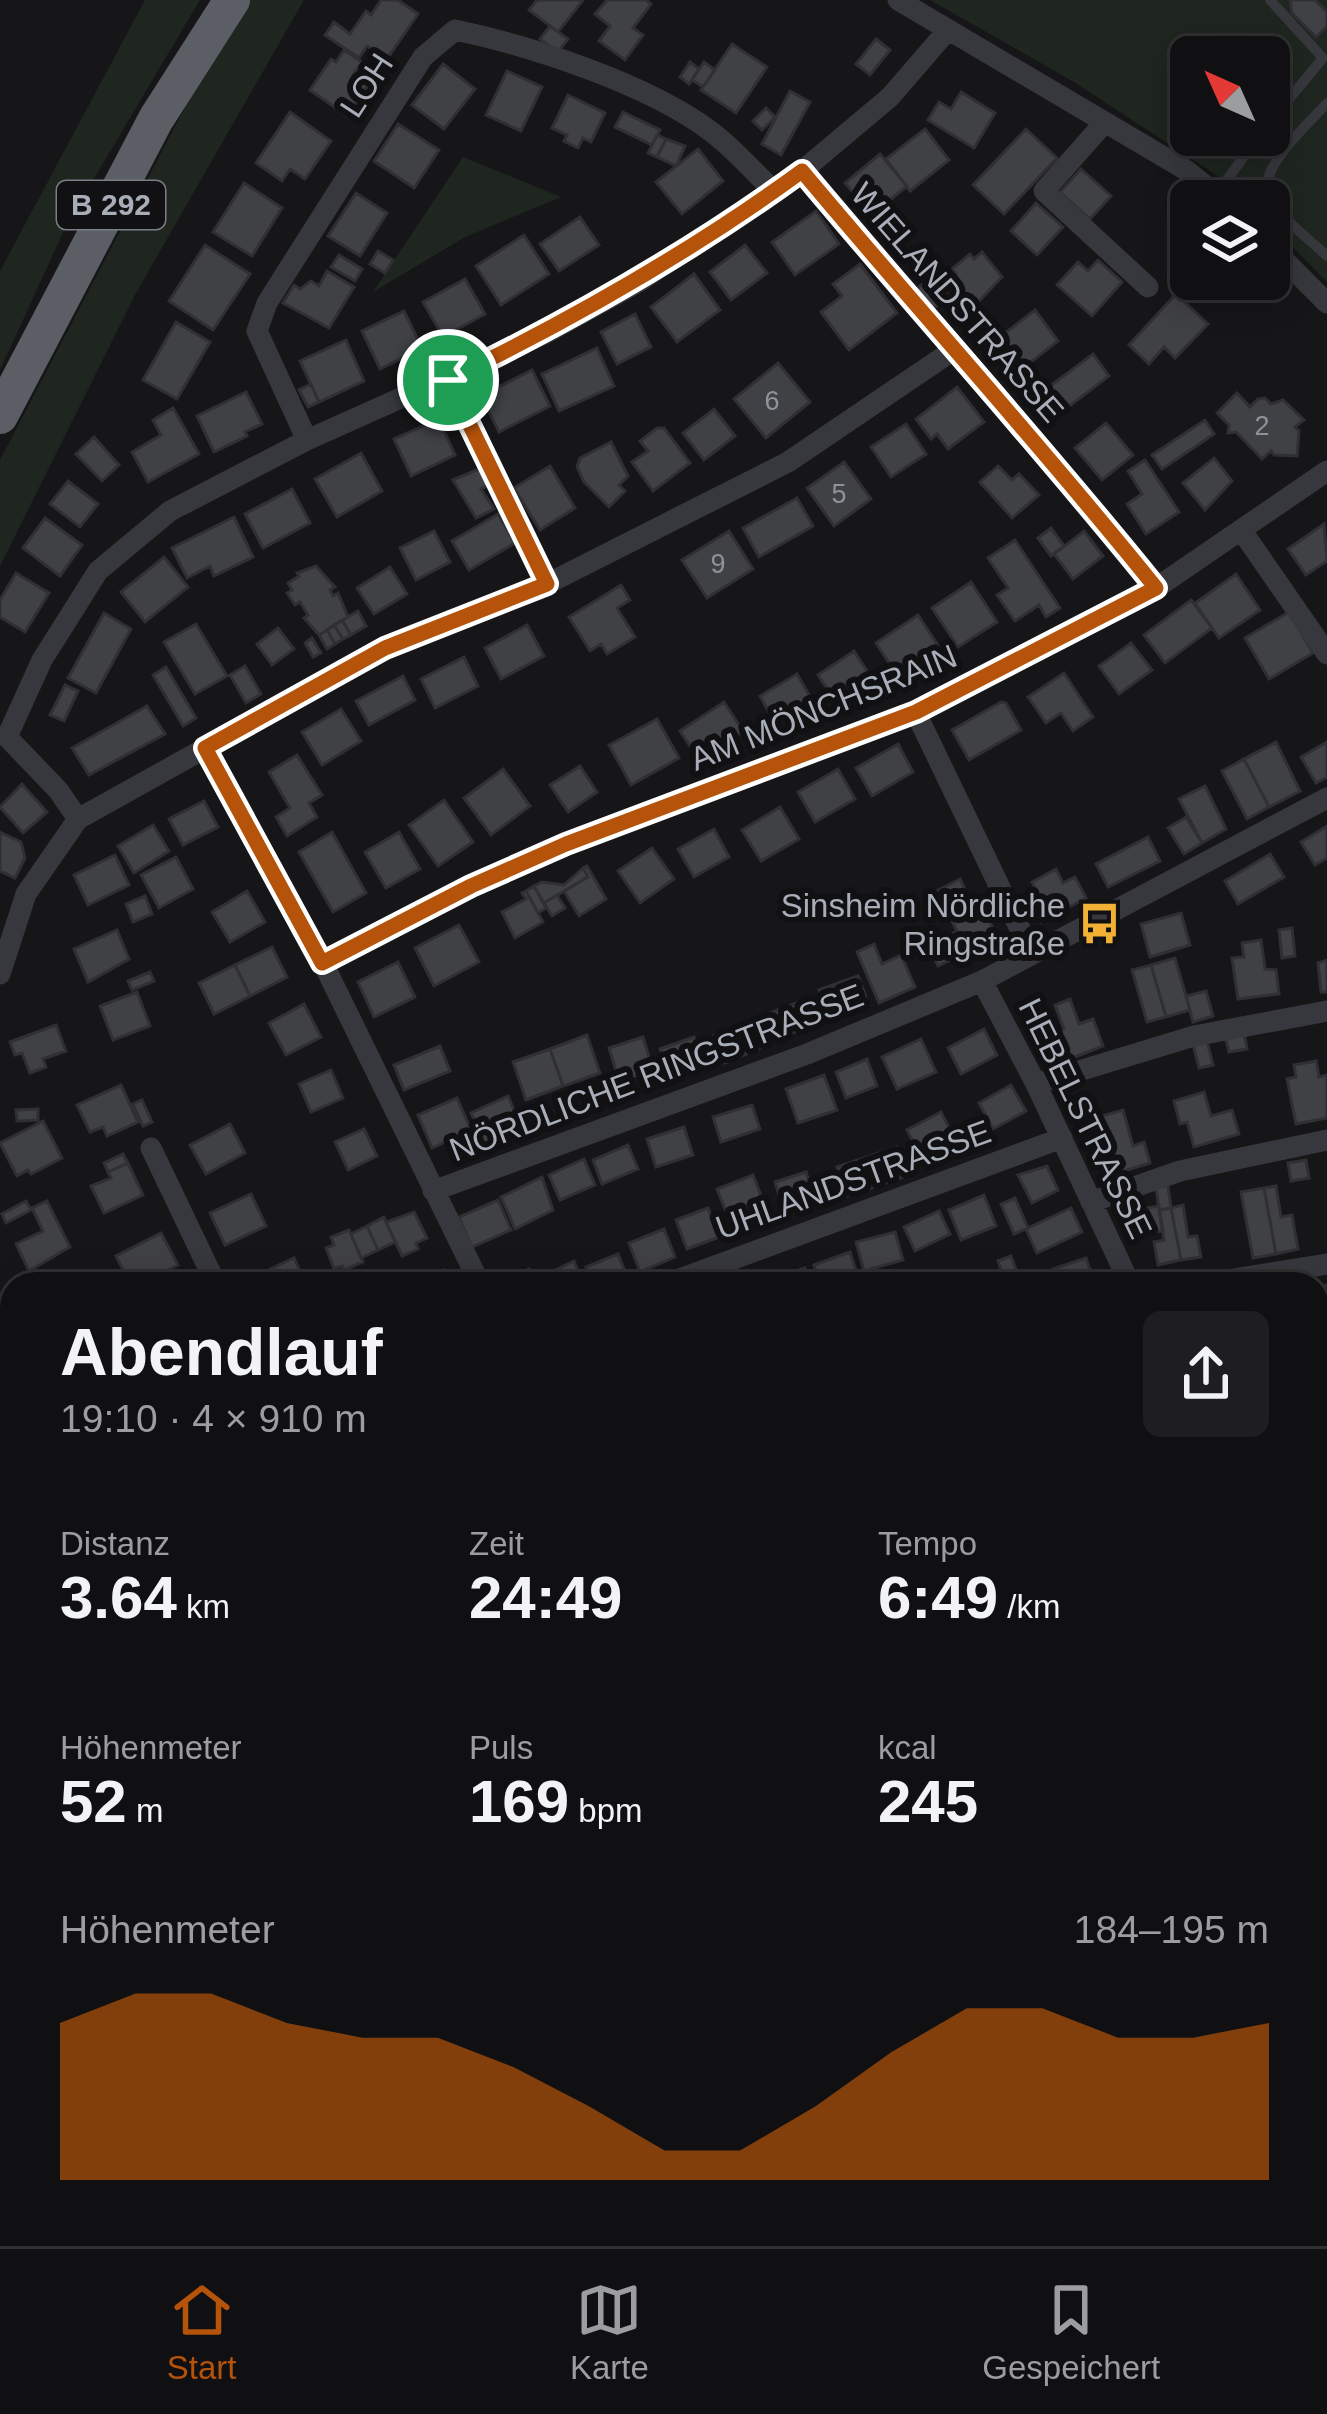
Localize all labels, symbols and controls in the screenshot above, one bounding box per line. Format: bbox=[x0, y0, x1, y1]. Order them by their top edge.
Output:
north arrow bbox=[1170, 36, 1290, 156]
map controls bbox=[1170, 36, 1290, 300]
street label: LOH bbox=[332, 47, 400, 124]
street label: WIELANDSTRASSE bbox=[844, 175, 1071, 429]
button: layers bbox=[1170, 180, 1290, 300]
road number: B 292 bbox=[57, 181, 165, 229]
pin bbox=[397, 329, 499, 431]
icon: arrive bbox=[415, 347, 481, 413]
house number: 6 bbox=[764, 386, 780, 416]
house number: 2 bbox=[1254, 411, 1270, 441]
house number: 5 bbox=[831, 479, 847, 509]
house number: 9 bbox=[710, 549, 726, 579]
street label: AM MÖNCHSRAIN bbox=[685, 637, 962, 778]
place label: Sinsheim Nördliche Ringstraße bbox=[781, 887, 1065, 962]
bus stop icon: Sinsheim Nördliche Ringstraße bbox=[1076, 901, 1122, 947]
street label: NÖRDLICHE RINGSTRASSE bbox=[444, 976, 868, 1169]
street label: HEBELSTRASSE bbox=[1011, 992, 1160, 1244]
street label: UHLANDSTRASSE bbox=[711, 1113, 996, 1246]
button: share bbox=[1143, 1311, 1269, 1437]
text: Abendlauf bbox=[60, 1315, 383, 1389]
text: 19:10 · 4 × 910 m bbox=[60, 1397, 367, 1440]
text: Distanz bbox=[60, 1525, 170, 1562]
text: Zeit bbox=[469, 1525, 524, 1562]
text: Tempo bbox=[878, 1525, 977, 1562]
text: 3.64 bbox=[60, 1564, 177, 1631]
text: 24:49 bbox=[469, 1564, 622, 1631]
text: 6:49 bbox=[878, 1564, 998, 1631]
text: km bbox=[177, 1588, 230, 1625]
text: /km bbox=[998, 1588, 1060, 1625]
text: Höhenmeter bbox=[60, 1729, 242, 1766]
text: Puls bbox=[469, 1729, 533, 1766]
text: kcal bbox=[878, 1729, 937, 1766]
text: 52 bbox=[60, 1768, 127, 1835]
text: 169 bbox=[469, 1768, 569, 1835]
text: 245 bbox=[878, 1768, 978, 1835]
text: m bbox=[127, 1792, 163, 1829]
text: bpm bbox=[569, 1792, 642, 1829]
text: Höhenmeter bbox=[60, 1908, 275, 1951]
text: 184–195 m bbox=[1074, 1908, 1269, 1951]
tab: Start bbox=[167, 2277, 236, 2387]
tab: Karte bbox=[570, 2277, 649, 2387]
tab: Gespeichert bbox=[982, 2277, 1160, 2387]

